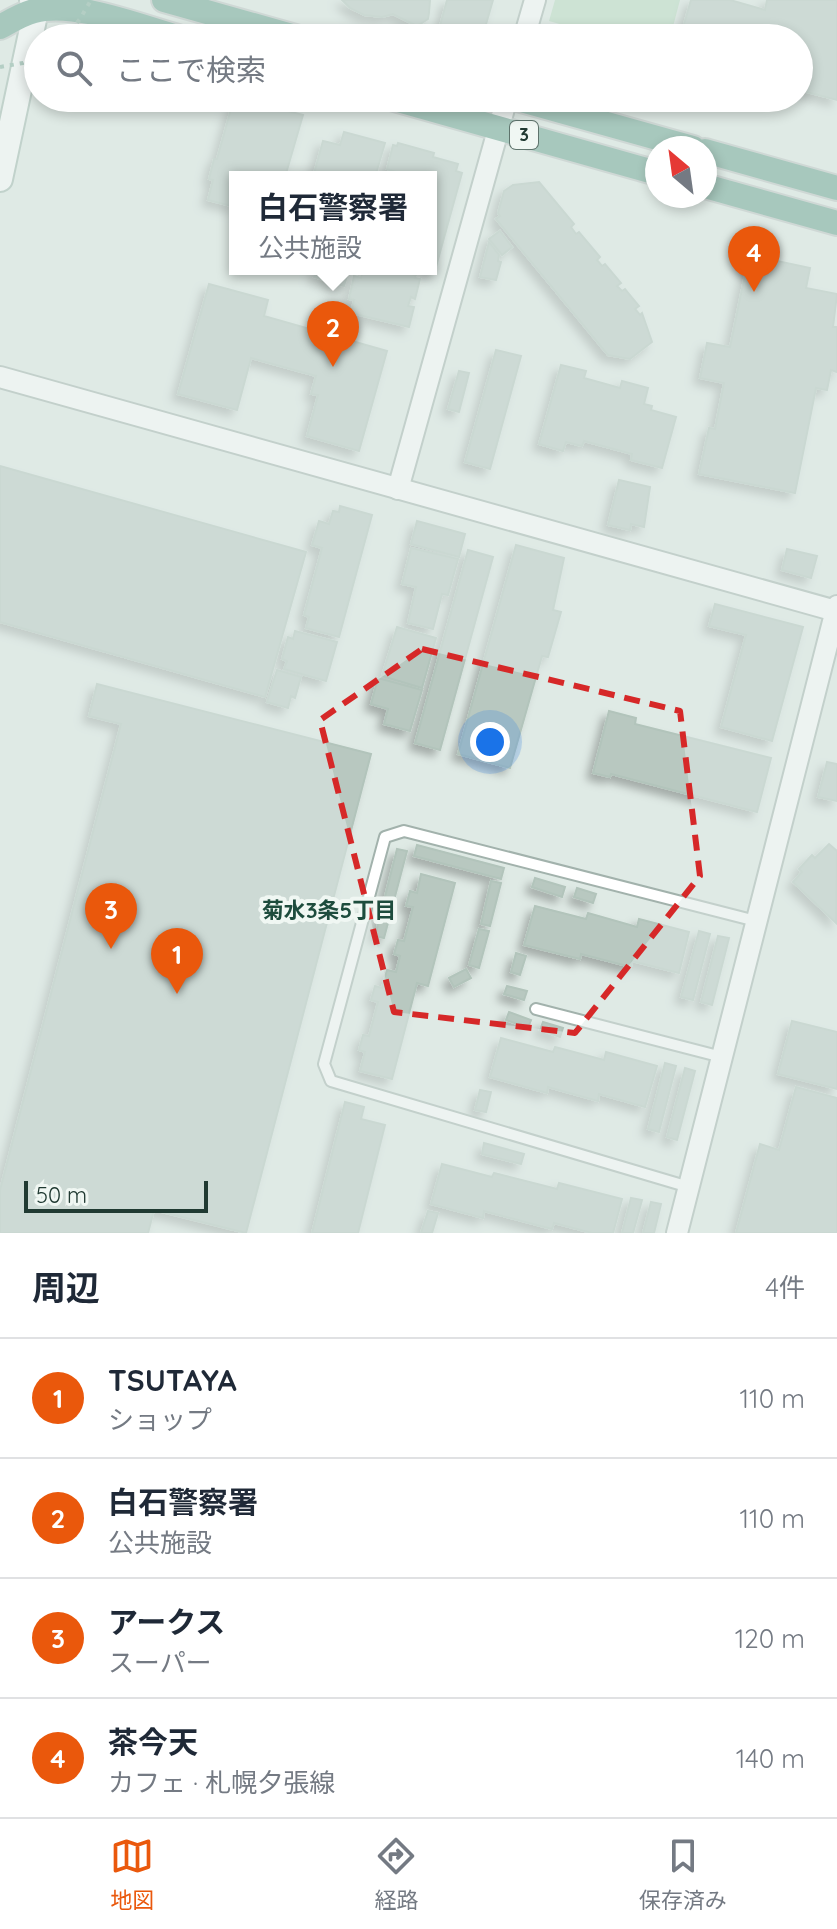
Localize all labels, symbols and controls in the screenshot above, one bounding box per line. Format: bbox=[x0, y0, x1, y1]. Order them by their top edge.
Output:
search box bbox=[24, 24, 813, 112]
icon: search bbox=[52, 46, 96, 90]
text: ここで検索 bbox=[116, 51, 266, 89]
road number: 3 bbox=[510, 121, 538, 149]
north arrow bbox=[645, 136, 717, 208]
popup bbox=[229, 171, 437, 275]
text: 白石警察署 bbox=[258, 188, 408, 226]
pin: 4 bbox=[728, 226, 780, 292]
text: 公共施設 bbox=[258, 231, 362, 264]
pin: 2 bbox=[307, 301, 359, 367]
your location bbox=[470, 722, 510, 762]
pin: 3 bbox=[85, 883, 137, 949]
district label: 菊水3条5丁目 bbox=[262, 896, 396, 924]
pin: 1 bbox=[151, 928, 203, 994]
scale bar bbox=[24, 1177, 208, 1213]
text: 50 m bbox=[36, 1181, 87, 1209]
text: 周辺 bbox=[32, 1266, 100, 1309]
text: 4件 bbox=[765, 1271, 805, 1304]
text: TSUTAYA bbox=[108, 1361, 237, 1399]
text: 1 bbox=[53, 1382, 63, 1415]
text: 110 m bbox=[739, 1382, 805, 1415]
text: ショップ bbox=[108, 1403, 212, 1436]
text: 白石警察署 bbox=[108, 1483, 258, 1521]
text: 2 bbox=[51, 1502, 65, 1535]
text: 110 m bbox=[739, 1502, 805, 1535]
text: 公共施設 bbox=[108, 1526, 212, 1559]
text: アークス bbox=[108, 1603, 225, 1641]
text: 3 bbox=[51, 1622, 65, 1655]
text: 120 m bbox=[735, 1622, 805, 1655]
text: スーパー bbox=[108, 1646, 212, 1679]
text: 茶今天 bbox=[108, 1723, 198, 1761]
text: 4 bbox=[50, 1742, 66, 1775]
text: 140 m bbox=[736, 1742, 805, 1775]
text: カフェ · 札幌夕張線 bbox=[108, 1766, 335, 1799]
tab: 地図 bbox=[110, 1834, 154, 1914]
tab: 経路 bbox=[374, 1834, 419, 1914]
tab: 保存済み bbox=[639, 1834, 727, 1914]

